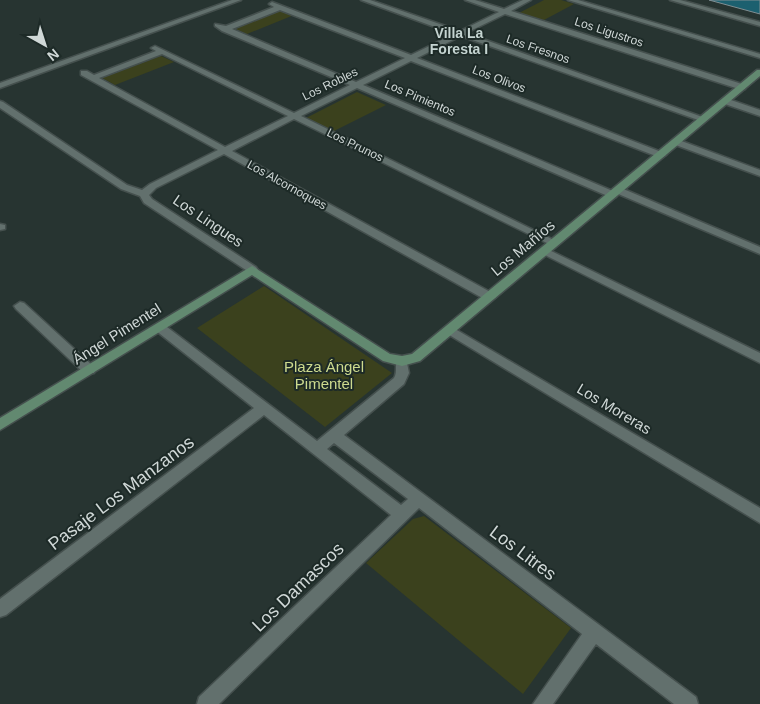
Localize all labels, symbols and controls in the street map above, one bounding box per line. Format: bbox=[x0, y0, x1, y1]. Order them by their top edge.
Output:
street label: Los Ligustros bbox=[573, 14, 645, 50]
north arrow bbox=[20, 20, 70, 70]
district label: Villa La Foresta I bbox=[430, 25, 488, 57]
street label: Los Fresnos bbox=[505, 32, 571, 66]
text: N bbox=[44, 46, 62, 65]
street label: Los Olivos bbox=[470, 62, 528, 96]
street label: Los Robles bbox=[300, 65, 360, 103]
street label: Los Pimientos bbox=[383, 77, 457, 119]
street label: Los Prunos bbox=[325, 125, 385, 165]
street label: Los Alcornoques bbox=[245, 157, 329, 213]
street label: Los Lingues bbox=[170, 191, 247, 250]
street label: Los Mañíos bbox=[488, 216, 558, 279]
street label: Ángel Pimentel bbox=[69, 300, 164, 368]
park label: Plaza Ángel Pimentel bbox=[284, 358, 364, 392]
street label: Los Moreras bbox=[574, 380, 654, 437]
street label: Pasaje Los Manzanos bbox=[44, 432, 198, 554]
street label: Los Litres bbox=[486, 522, 560, 584]
street label: Los Damascos bbox=[248, 538, 348, 636]

